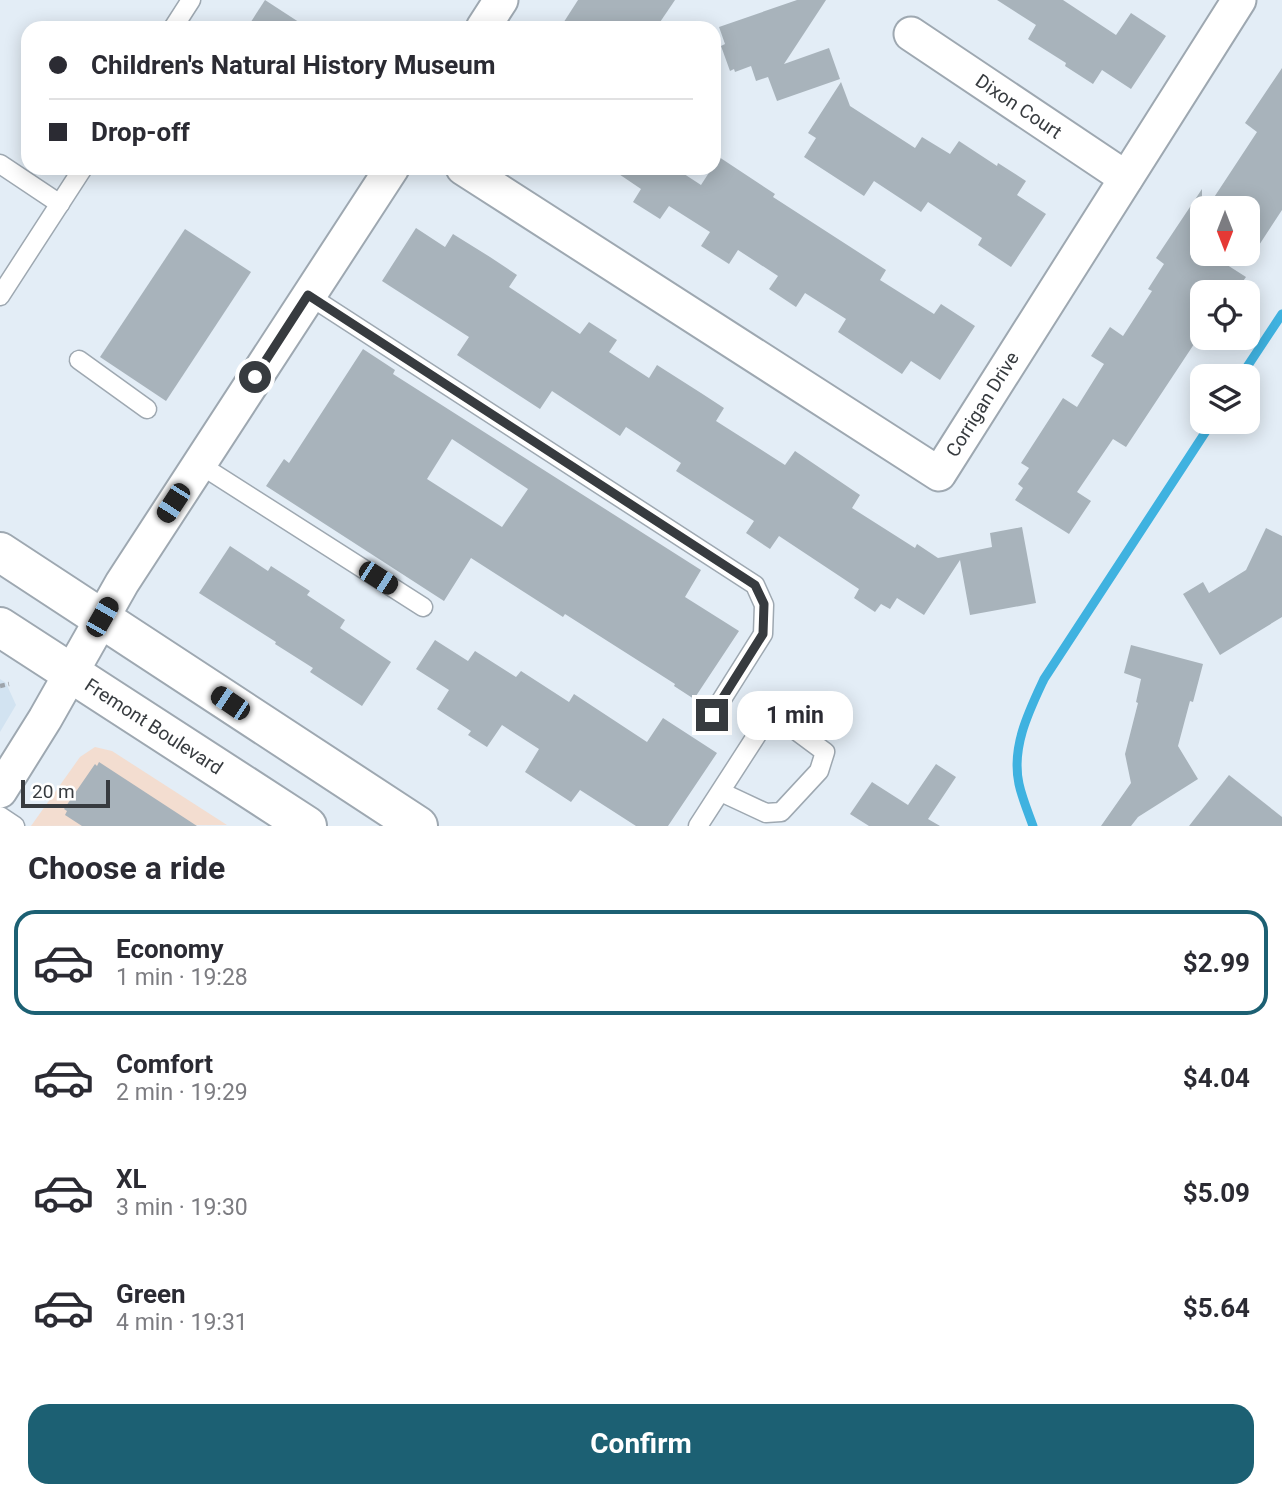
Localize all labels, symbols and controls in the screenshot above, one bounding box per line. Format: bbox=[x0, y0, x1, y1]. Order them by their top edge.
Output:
text: Children's Natural History Museum bbox=[91, 50, 495, 80]
street label: Dixon Court bbox=[971, 69, 1066, 144]
text: Drop-off bbox=[91, 117, 190, 147]
north arrow bbox=[1190, 196, 1260, 266]
map controls bbox=[1190, 196, 1260, 434]
button: locate bbox=[1190, 280, 1260, 350]
street label: Corrigan Drive bbox=[941, 347, 1024, 461]
route start bbox=[239, 361, 271, 393]
button: layers bbox=[1190, 364, 1260, 434]
car bbox=[153, 480, 194, 526]
car bbox=[355, 558, 402, 598]
car bbox=[83, 594, 122, 640]
street label: Fremont Boulevard bbox=[81, 673, 227, 780]
car bbox=[207, 683, 254, 723]
callout: 1 min bbox=[736, 690, 852, 740]
route end bbox=[696, 699, 728, 731]
text: 1 min bbox=[766, 702, 824, 729]
scale bar bbox=[21, 777, 110, 809]
text: 20 m bbox=[32, 780, 75, 803]
text: Choose a ride bbox=[28, 849, 225, 887]
icon: car bbox=[32, 931, 95, 994]
text: Economy bbox=[116, 934, 223, 964]
text: $2.99 bbox=[1183, 948, 1250, 978]
text: 1 min · 19:28 bbox=[116, 964, 248, 991]
icon: car bbox=[32, 1046, 95, 1109]
text: Comfort bbox=[116, 1049, 213, 1079]
text: $4.04 bbox=[1183, 1063, 1250, 1093]
text: 2 min · 19:29 bbox=[116, 1079, 248, 1106]
icon: car bbox=[32, 1161, 95, 1224]
text: XL bbox=[116, 1164, 147, 1194]
text: $5.09 bbox=[1183, 1178, 1250, 1208]
text: 3 min · 19:30 bbox=[116, 1194, 248, 1221]
icon: car bbox=[32, 1276, 95, 1339]
text: Green bbox=[116, 1279, 186, 1309]
text: $5.64 bbox=[1183, 1293, 1250, 1323]
text: 4 min · 19:31 bbox=[116, 1309, 248, 1336]
button: Confirm bbox=[28, 1404, 1254, 1484]

